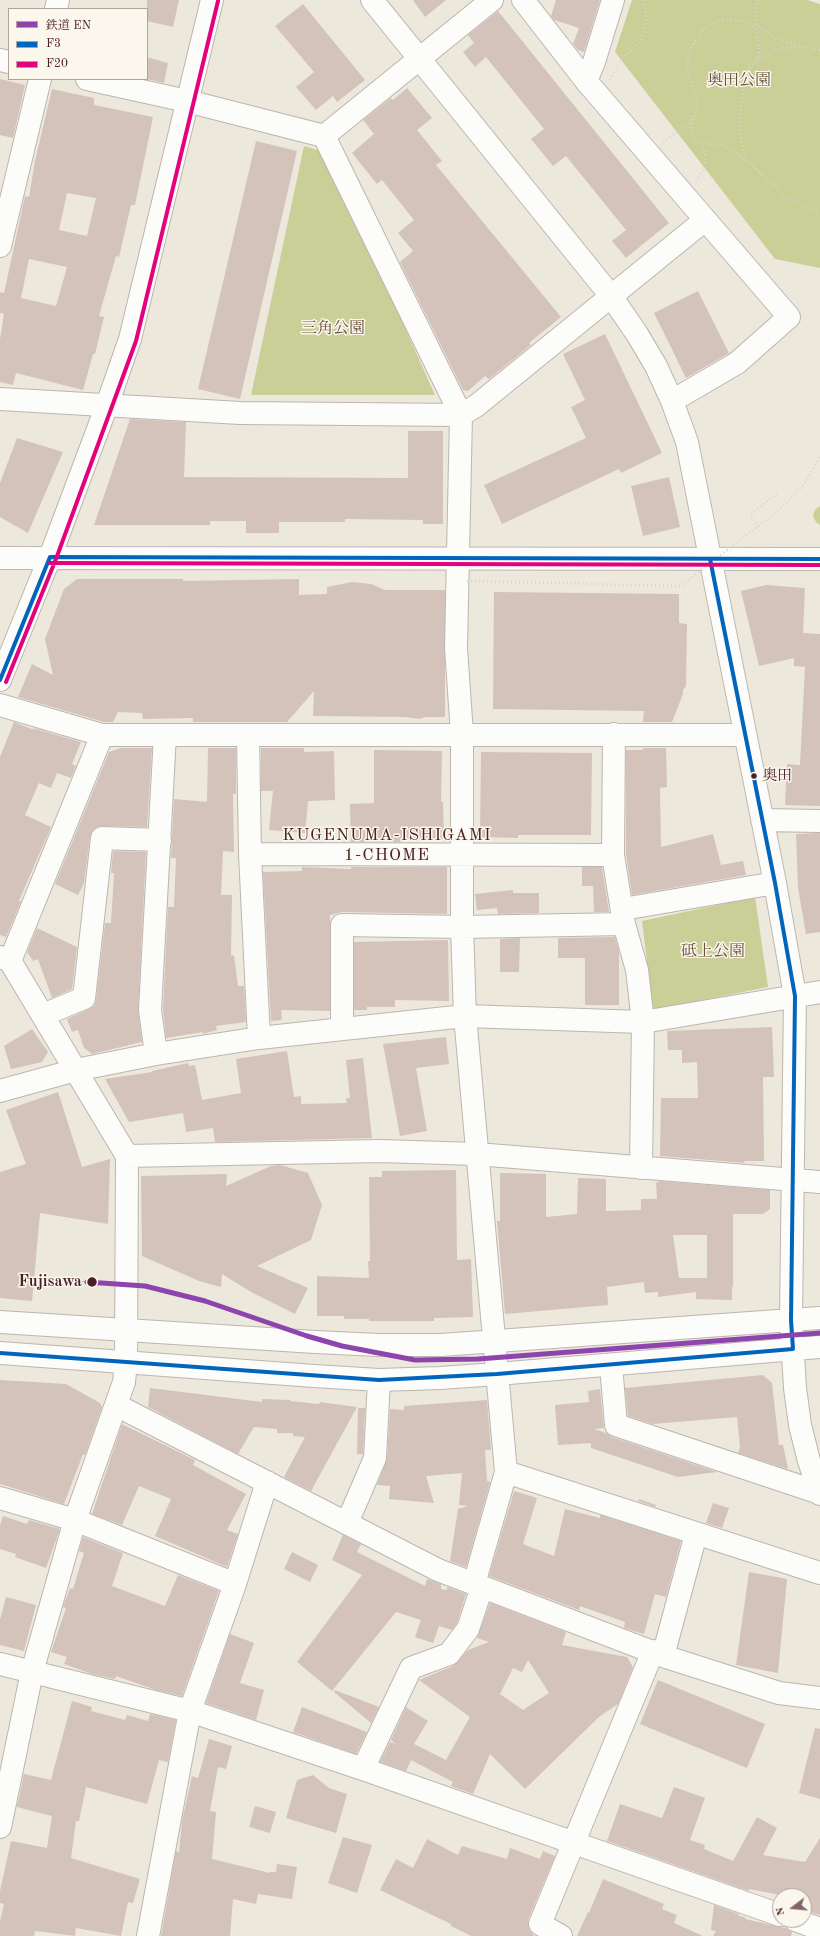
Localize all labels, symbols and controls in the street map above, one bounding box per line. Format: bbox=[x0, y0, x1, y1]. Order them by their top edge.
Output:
legend bbox=[8, 8, 148, 80]
text: 鉄道 EN bbox=[46, 20, 91, 32]
text: F3 bbox=[46, 38, 61, 50]
text: F20 bbox=[46, 58, 68, 70]
park label: 奥田公園 bbox=[707, 71, 771, 91]
park label: 三角公園 bbox=[301, 319, 365, 339]
place label: 奥田 bbox=[762, 767, 792, 785]
marker: 奥田 bbox=[749, 771, 759, 781]
district label: KUGENUMA-ISHIGAMI 1-CHOME bbox=[282, 826, 492, 866]
park label: 砥上公園 bbox=[681, 942, 745, 962]
place label: Fujisawa bbox=[18, 1272, 82, 1292]
marker: Fujisawa bbox=[85, 1275, 99, 1289]
north arrow bbox=[772, 1888, 812, 1928]
text: N bbox=[775, 1906, 787, 1917]

